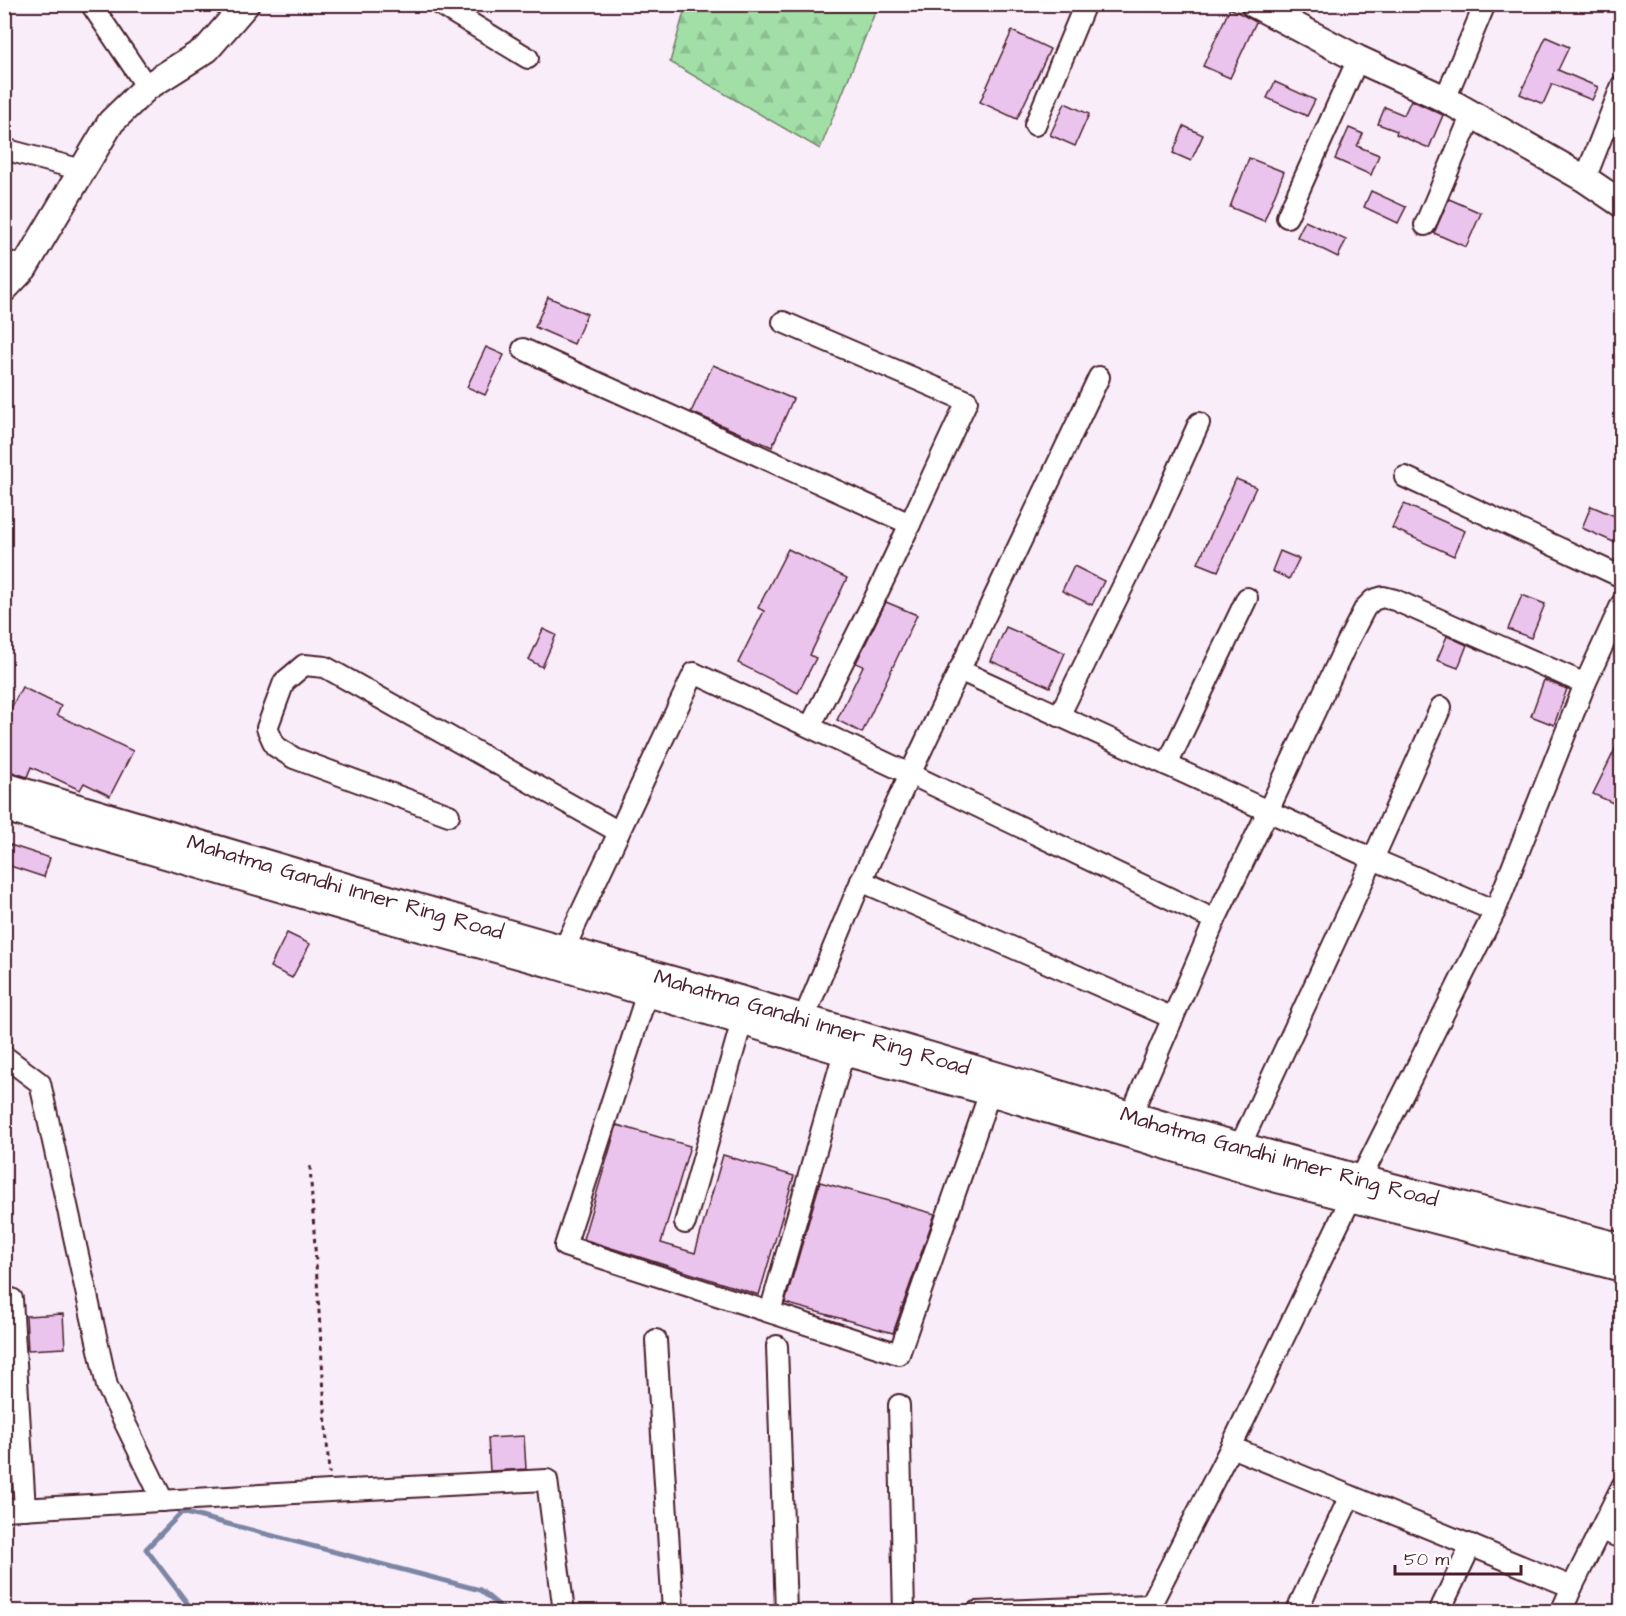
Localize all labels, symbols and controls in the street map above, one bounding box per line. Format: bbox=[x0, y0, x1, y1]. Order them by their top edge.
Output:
street label: Mahatma Gandhi Inner Ring Road bbox=[183, 827, 507, 948]
street label: Mahatma Gandhi Inner Ring Road bbox=[650, 962, 974, 1084]
street label: Mahatma Gandhi Inner Ring Road bbox=[1116, 1099, 1441, 1215]
scale bar bbox=[1395, 1538, 1521, 1576]
text: 50 m bbox=[1404, 1547, 1449, 1572]

